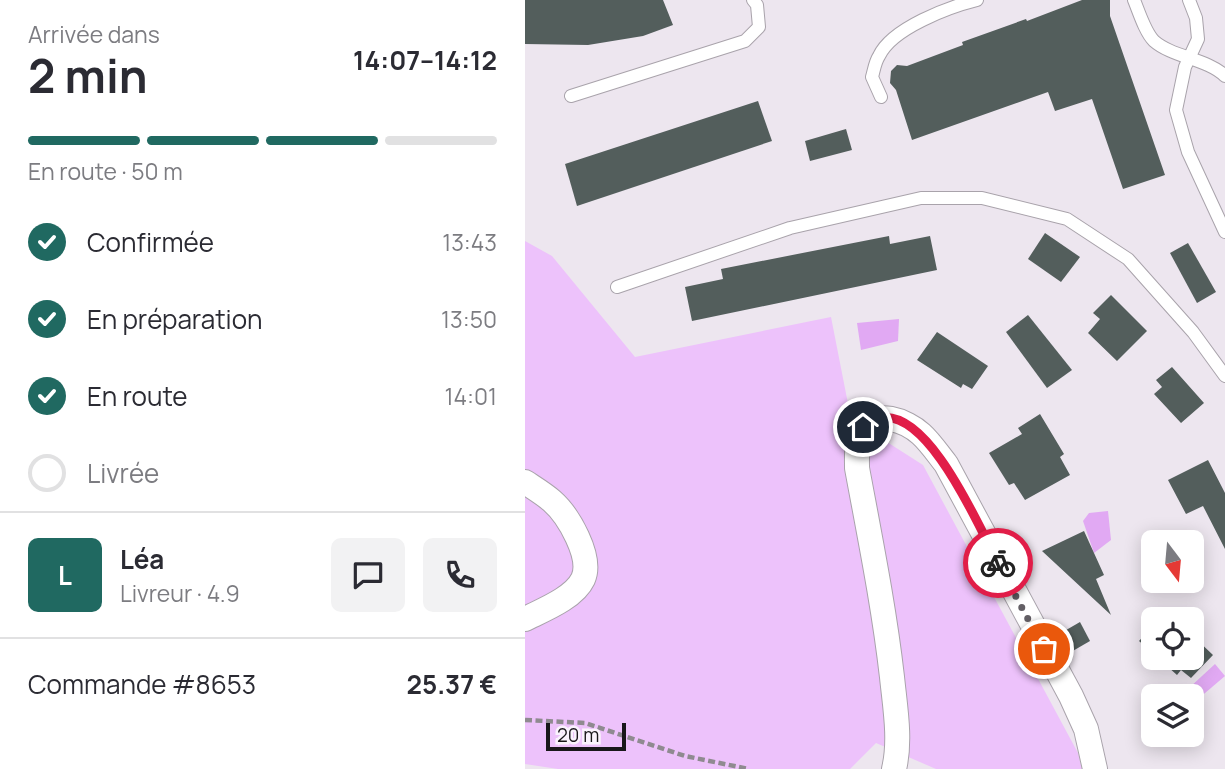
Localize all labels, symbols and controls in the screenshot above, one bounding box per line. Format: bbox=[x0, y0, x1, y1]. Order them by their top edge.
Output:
text: Arrivée dans bbox=[28, 18, 160, 50]
text: 14:07–14:12 bbox=[353, 42, 497, 78]
text: 2 min bbox=[28, 44, 148, 107]
text: En route · 50 m bbox=[28, 155, 183, 187]
icon: check bbox=[28, 223, 66, 261]
text: Confirmée bbox=[87, 224, 214, 260]
text: 13:43 bbox=[442, 226, 497, 258]
icon: check bbox=[28, 300, 66, 338]
text: En préparation bbox=[87, 301, 262, 337]
text: 13:50 bbox=[441, 303, 497, 335]
icon: check bbox=[28, 377, 66, 415]
text: En route bbox=[87, 378, 188, 414]
text: 14:01 bbox=[445, 380, 497, 412]
pin bbox=[833, 397, 893, 457]
icon: home bbox=[844, 408, 882, 446]
text: Livrée bbox=[87, 455, 159, 491]
courier bbox=[963, 528, 1033, 598]
north arrow bbox=[1141, 530, 1204, 593]
map controls bbox=[1141, 530, 1204, 747]
button: chat bbox=[331, 538, 405, 612]
button: phone bbox=[423, 538, 497, 612]
text: Léa bbox=[120, 541, 164, 577]
icon: bike bbox=[979, 544, 1017, 582]
text: L bbox=[58, 557, 72, 593]
text: Livreur · 4.9 bbox=[120, 577, 240, 609]
button: locate bbox=[1141, 607, 1204, 670]
pin bbox=[1014, 619, 1074, 679]
icon: bag bbox=[1025, 630, 1063, 668]
text: Commande #8653 bbox=[28, 666, 256, 702]
text: 25.37 € bbox=[406, 666, 497, 702]
button: layers bbox=[1141, 684, 1204, 747]
scale bar bbox=[546, 720, 627, 752]
text: 20 m bbox=[557, 722, 599, 748]

